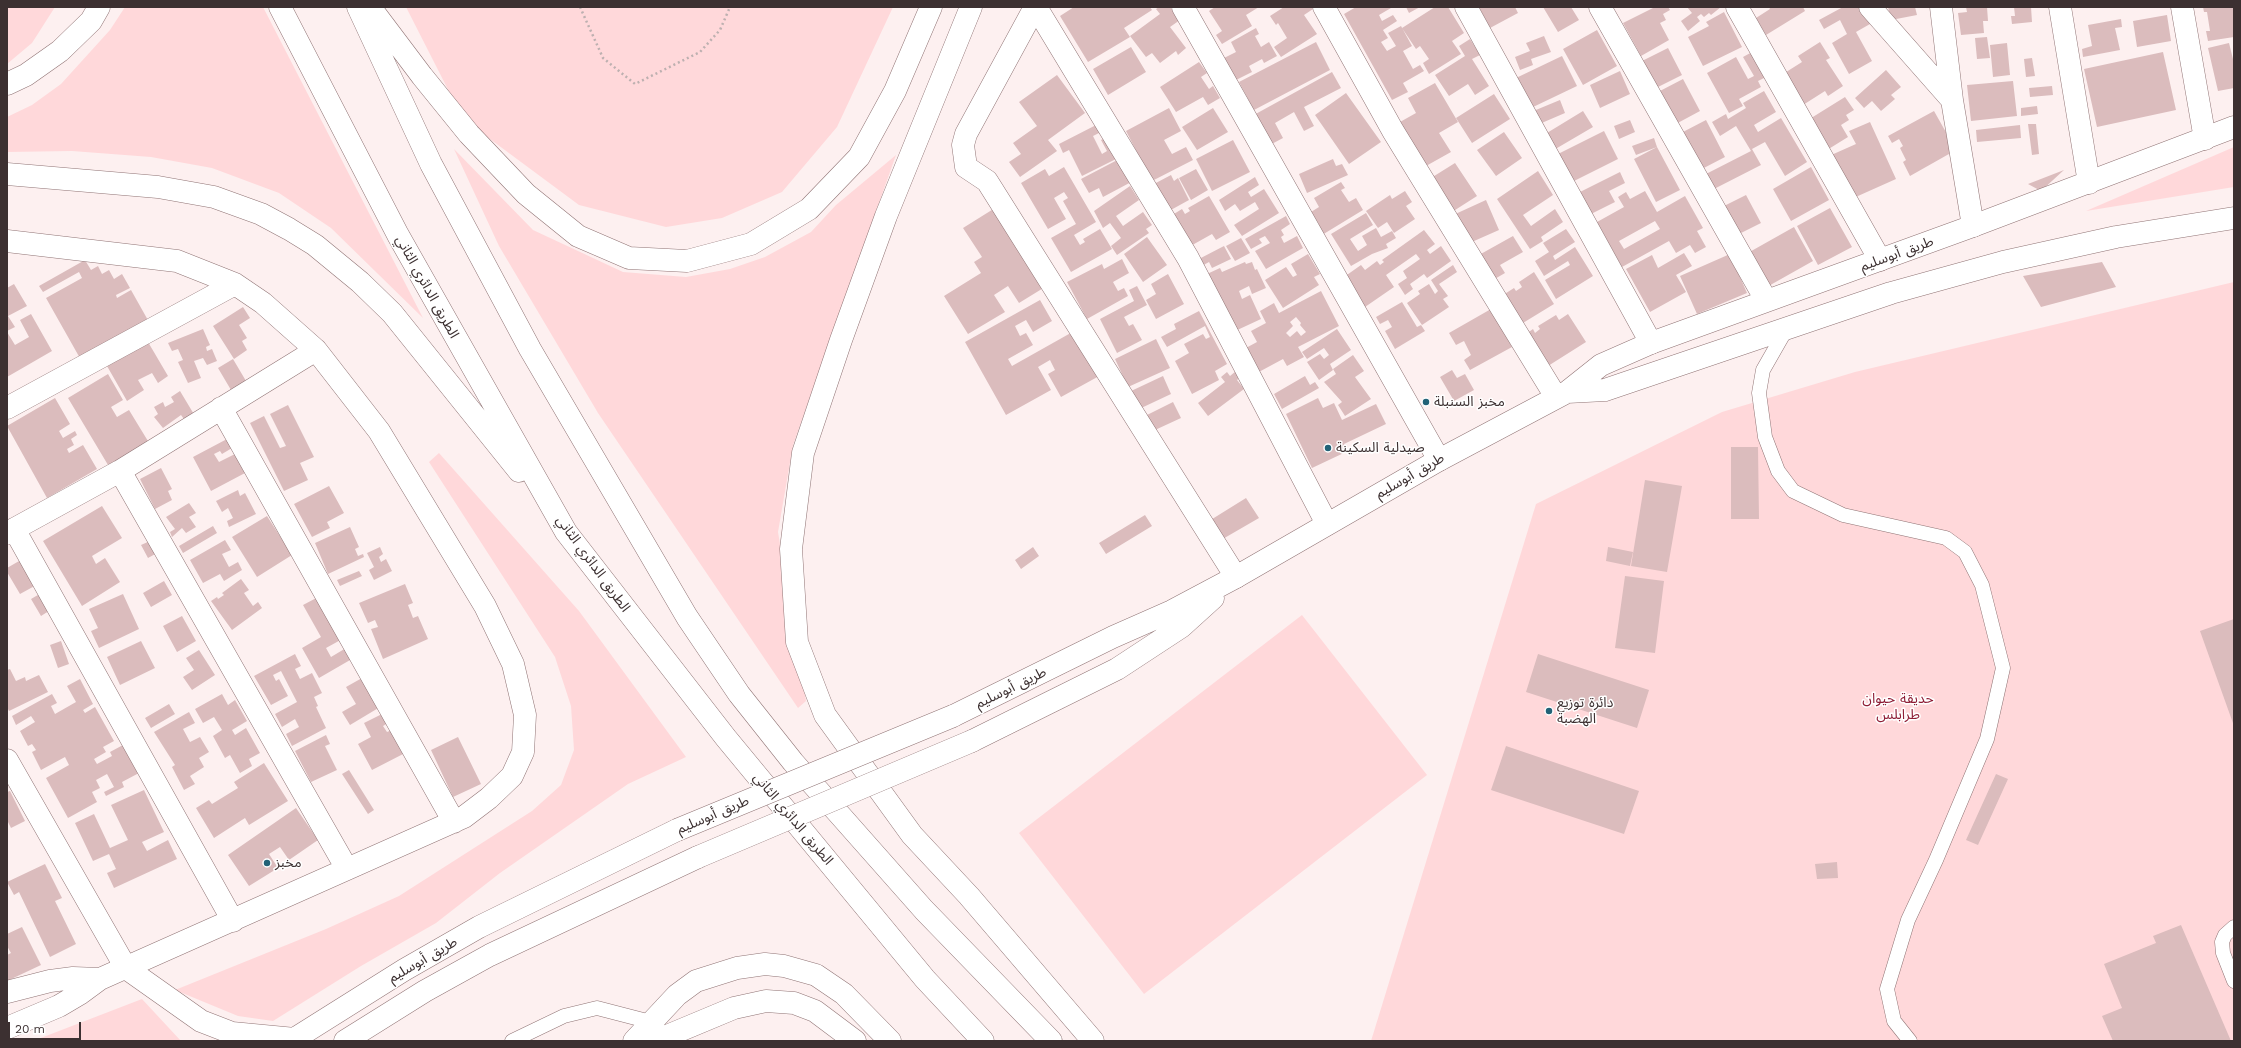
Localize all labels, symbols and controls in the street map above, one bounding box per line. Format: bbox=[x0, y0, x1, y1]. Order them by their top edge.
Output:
street label: الطريق الدائري الثاني bbox=[392, 233, 462, 341]
street label: طريق أبوسليم bbox=[1858, 233, 1936, 275]
place label: مخبز السنبلة bbox=[1434, 394, 1505, 410]
marker: مخبز السنبلة bbox=[1421, 397, 1431, 407]
place label: صيدلية السكينة bbox=[1336, 440, 1425, 456]
marker: صيدلية السكينة bbox=[1323, 443, 1333, 453]
street label: طريق أبوسليم bbox=[1373, 450, 1447, 502]
street label: الطريق الدائري الثاني bbox=[552, 512, 634, 616]
street label: طريق أبوسليم bbox=[973, 664, 1049, 712]
park label: حديقة حيوان طرابلس bbox=[1862, 691, 1934, 724]
place label: دائرة توزيع الهضبة bbox=[1557, 695, 1613, 728]
marker: دائرة توزيع الهضبة bbox=[1544, 706, 1554, 716]
street label: الطريق الدائري الثاني bbox=[750, 770, 836, 868]
street label: طريق أبوسليم bbox=[674, 792, 752, 838]
place label: مخبز bbox=[275, 855, 302, 871]
marker: مخبز bbox=[262, 858, 272, 868]
street label: طريق أبوسليم bbox=[386, 934, 460, 986]
scale bar bbox=[10, 1014, 83, 1040]
text: 20 m bbox=[15, 1022, 45, 1036]

